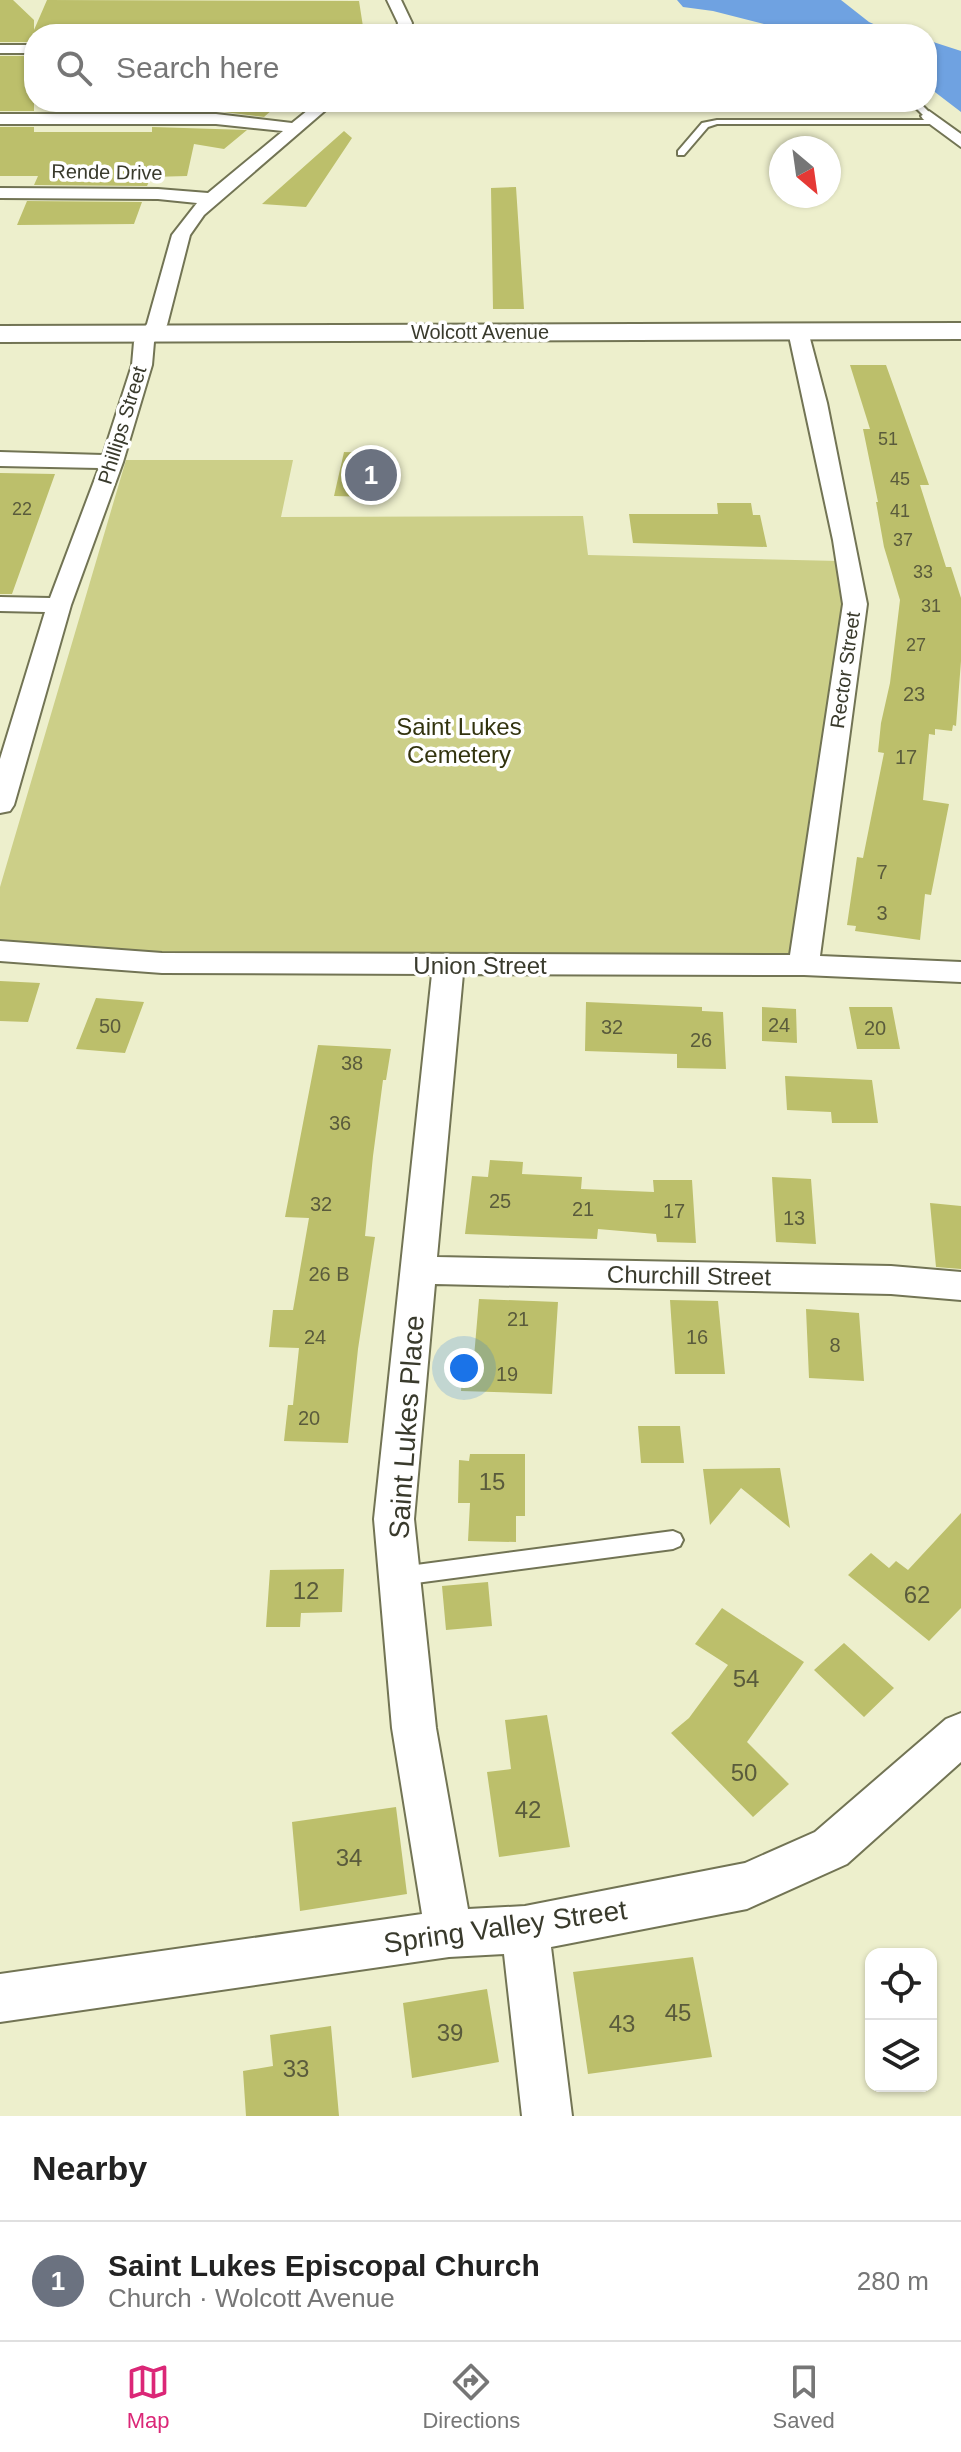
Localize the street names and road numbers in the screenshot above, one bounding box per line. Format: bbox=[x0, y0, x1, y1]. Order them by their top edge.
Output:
street label: Rende Drive bbox=[51, 160, 163, 184]
street label: Wolcott Avenue bbox=[411, 321, 549, 343]
street label: Phillips Street bbox=[94, 363, 151, 487]
street label: Rector Street bbox=[826, 610, 864, 730]
street label: Union Street bbox=[413, 952, 547, 979]
street label: Churchill Street bbox=[607, 1261, 772, 1290]
street label: Saint Lukes Place bbox=[383, 1314, 430, 1540]
street label: Spring Valley Street bbox=[381, 1894, 629, 1959]

